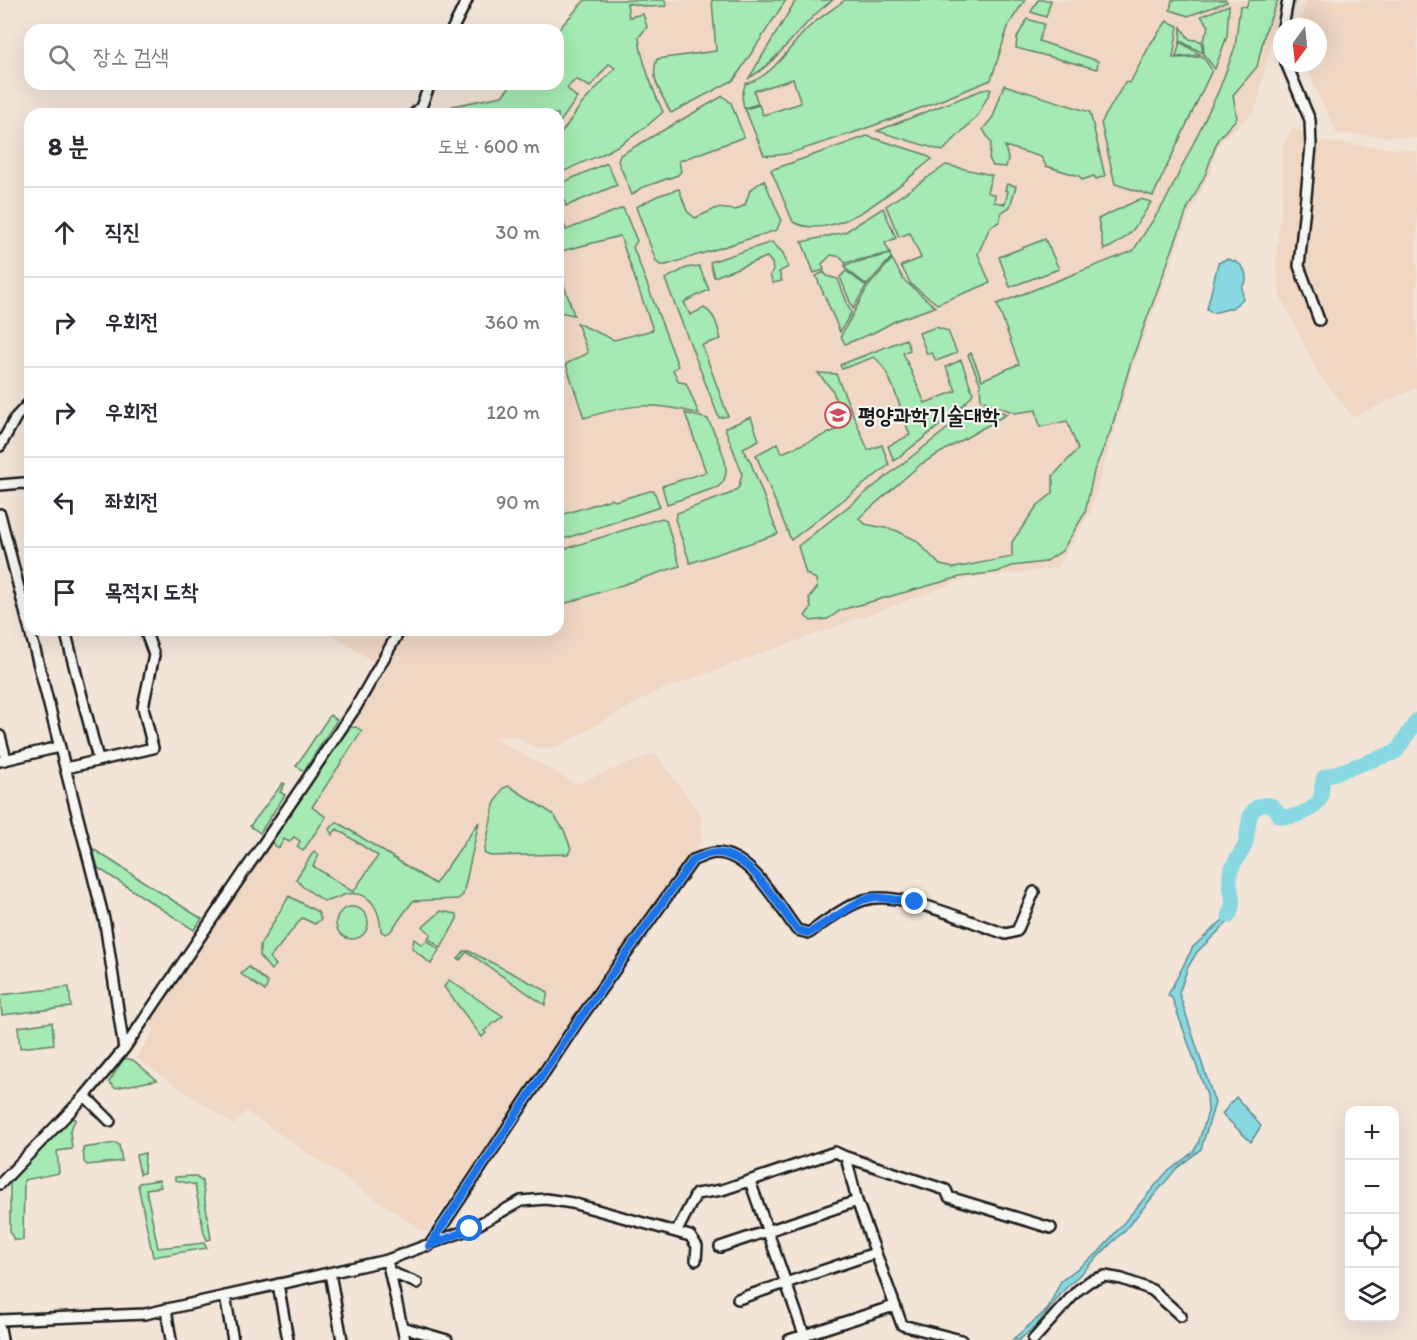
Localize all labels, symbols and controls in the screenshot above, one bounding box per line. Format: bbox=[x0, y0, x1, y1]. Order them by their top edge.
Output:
north arrow bbox=[1273, 18, 1327, 72]
search box bbox=[24, 24, 564, 90]
icon: search bbox=[45, 41, 78, 74]
text: 장소 검색 bbox=[93, 43, 169, 70]
text: 8 분 bbox=[48, 130, 89, 162]
text: 도보 · 600 m bbox=[437, 134, 540, 158]
icon: ahead bbox=[48, 216, 81, 249]
text: 직진 bbox=[105, 218, 140, 245]
text: 30 m bbox=[495, 220, 540, 244]
icon: right bbox=[48, 306, 81, 339]
text: 우회전 bbox=[105, 308, 158, 335]
text: 360 m bbox=[485, 310, 540, 334]
icon: right bbox=[48, 396, 81, 429]
text: 우회전 bbox=[105, 398, 158, 425]
text: 120 m bbox=[487, 400, 540, 424]
school or university icon: 평양과학기술대학 bbox=[823, 400, 853, 430]
place label: 평양과학기술대학 bbox=[858, 402, 1000, 429]
icon: left bbox=[48, 486, 81, 519]
text: 좌회전 bbox=[105, 488, 158, 515]
text: 90 m bbox=[496, 490, 540, 514]
icon: arrive bbox=[48, 576, 81, 609]
text: 목적지 도착 bbox=[105, 578, 198, 605]
route end bbox=[901, 888, 927, 914]
map controls bbox=[1345, 1106, 1399, 1322]
button: + bbox=[1345, 1106, 1399, 1160]
button: − bbox=[1345, 1160, 1399, 1214]
button: locate bbox=[1345, 1214, 1399, 1268]
route start bbox=[456, 1215, 482, 1241]
button: layers bbox=[1345, 1268, 1399, 1322]

